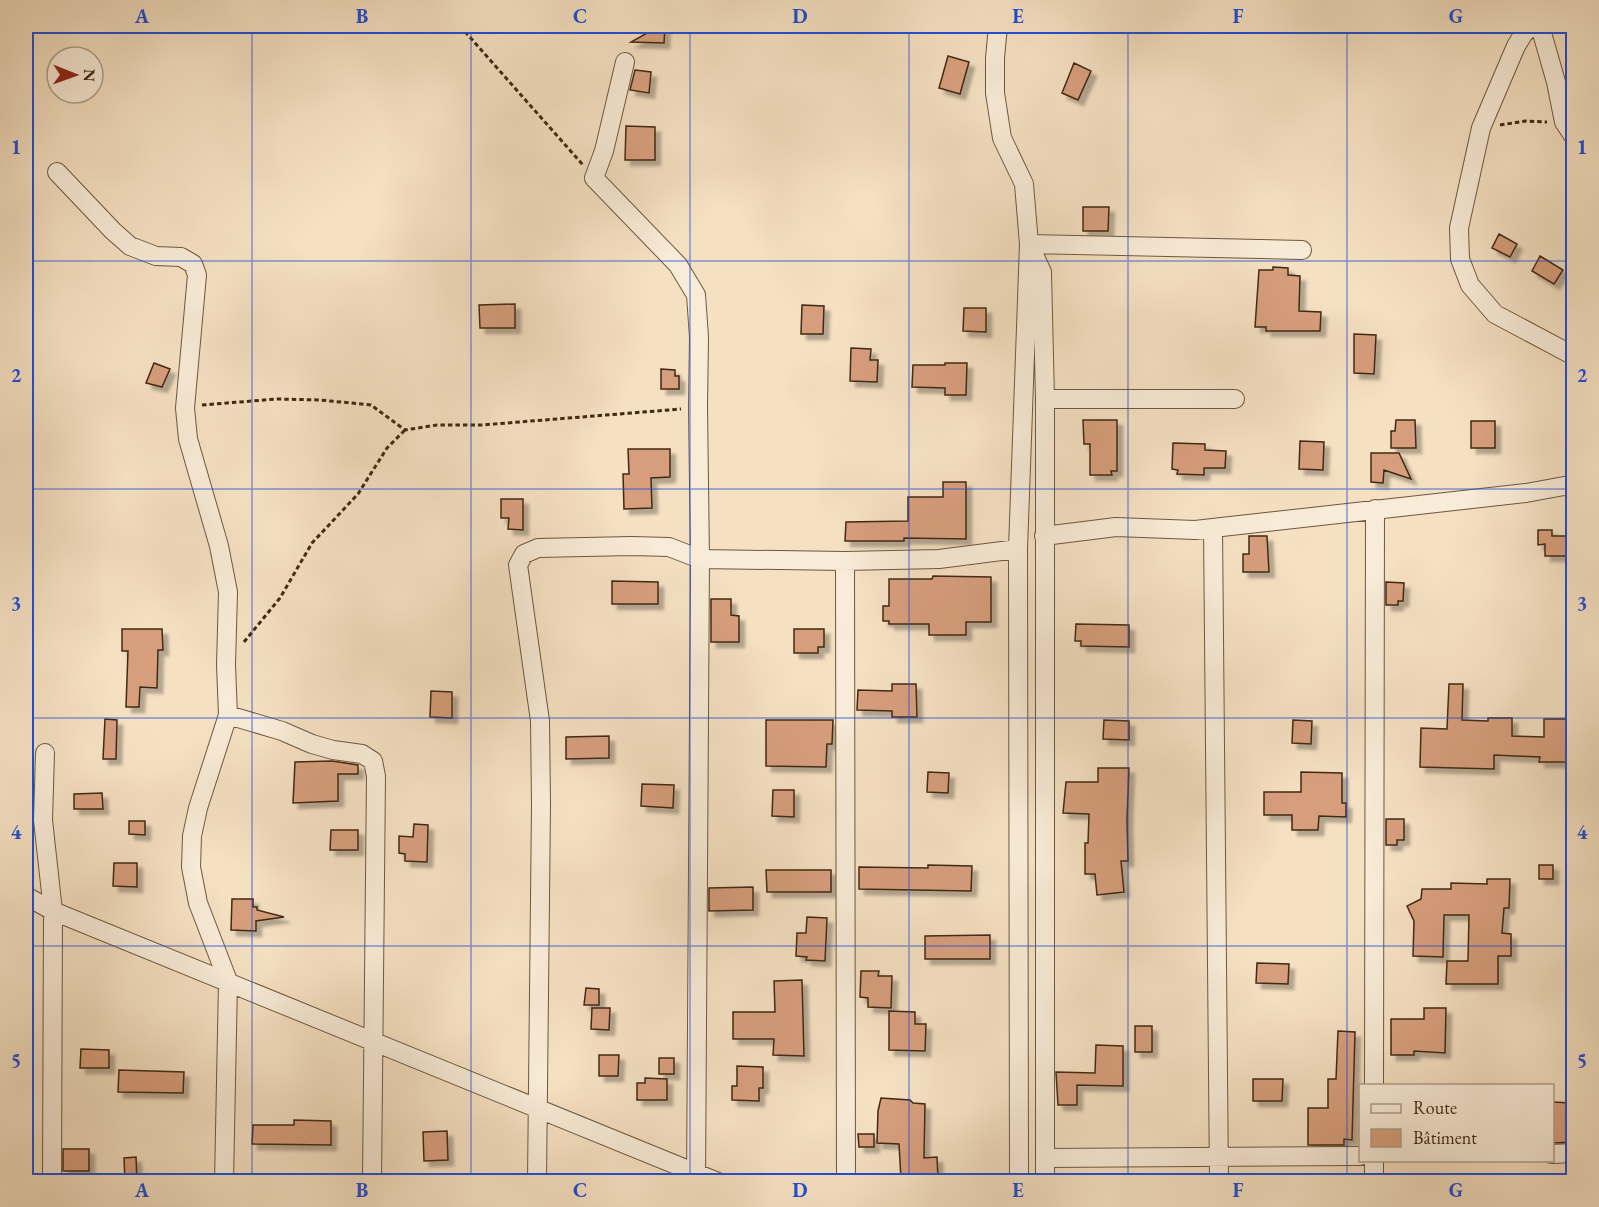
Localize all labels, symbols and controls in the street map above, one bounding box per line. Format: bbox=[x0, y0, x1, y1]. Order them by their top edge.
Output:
text: A bbox=[134, 3, 150, 29]
text: B bbox=[356, 3, 368, 29]
text: C bbox=[573, 3, 587, 29]
text: D bbox=[792, 3, 808, 29]
text: E bbox=[1012, 3, 1024, 29]
text: F bbox=[1233, 3, 1244, 29]
text: G bbox=[1449, 3, 1463, 29]
north arrow bbox=[45, 45, 105, 105]
text: N bbox=[79, 69, 100, 82]
text: 1 bbox=[11, 134, 21, 160]
text: 1 bbox=[1577, 134, 1587, 160]
text: 2 bbox=[11, 362, 22, 388]
text: 2 bbox=[1577, 362, 1588, 388]
text: 3 bbox=[11, 590, 21, 616]
text: 3 bbox=[1577, 590, 1587, 616]
text: 4 bbox=[11, 819, 22, 845]
text: 4 bbox=[1577, 819, 1588, 845]
text: 5 bbox=[11, 1047, 21, 1073]
text: 5 bbox=[1577, 1047, 1587, 1073]
legend bbox=[1359, 1084, 1554, 1162]
text: Route bbox=[1413, 1096, 1457, 1119]
text: Bâtiment bbox=[1413, 1126, 1477, 1149]
text: A bbox=[134, 1177, 150, 1203]
text: B bbox=[356, 1177, 368, 1203]
text: C bbox=[573, 1177, 587, 1203]
text: D bbox=[792, 1177, 808, 1203]
text: E bbox=[1012, 1177, 1024, 1203]
text: F bbox=[1233, 1177, 1244, 1203]
text: G bbox=[1449, 1177, 1463, 1203]

